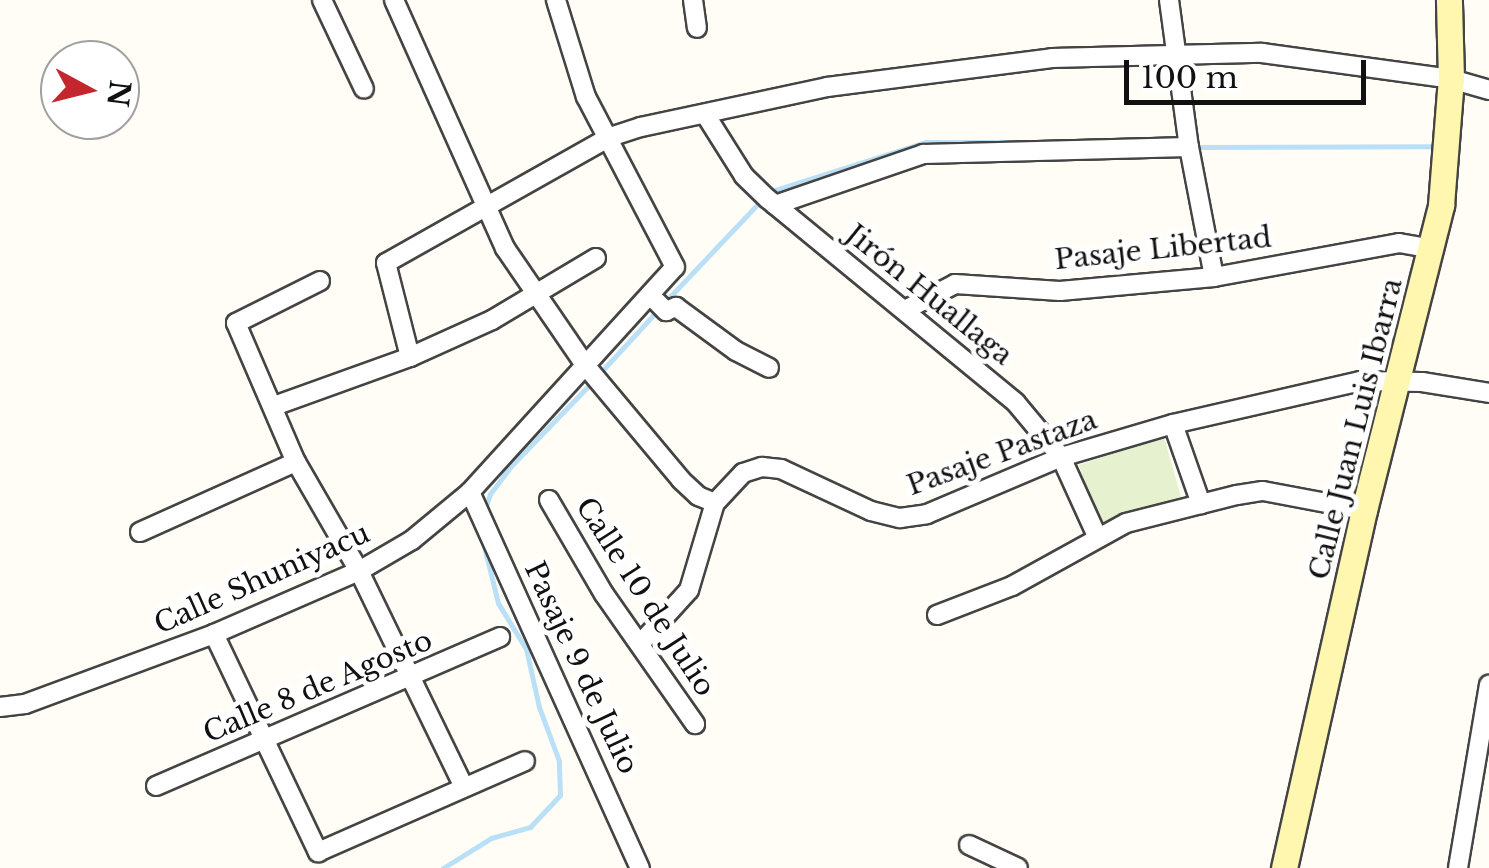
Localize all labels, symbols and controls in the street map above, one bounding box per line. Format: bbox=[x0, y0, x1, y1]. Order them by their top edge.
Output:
north arrow bbox=[40, 40, 140, 140]
scale bar bbox=[1129, 40, 1372, 102]
text: 100 m bbox=[1141, 59, 1238, 96]
text: N bbox=[99, 78, 137, 109]
street label: Jirón Huallaga bbox=[839, 218, 1019, 372]
street label: Pasaje Libertad bbox=[1053, 221, 1273, 277]
street label: Calle Juan Luis Ibarra bbox=[1302, 275, 1410, 583]
street label: Pasaje Pastaza bbox=[902, 403, 1102, 503]
street label: Calle 10 de Julio bbox=[568, 491, 722, 703]
street label: Calle Shuniyacu bbox=[149, 516, 375, 642]
street label: Pasaje 9 de Julio bbox=[517, 556, 645, 780]
street label: Calle 8 de Agosto bbox=[198, 623, 438, 751]

